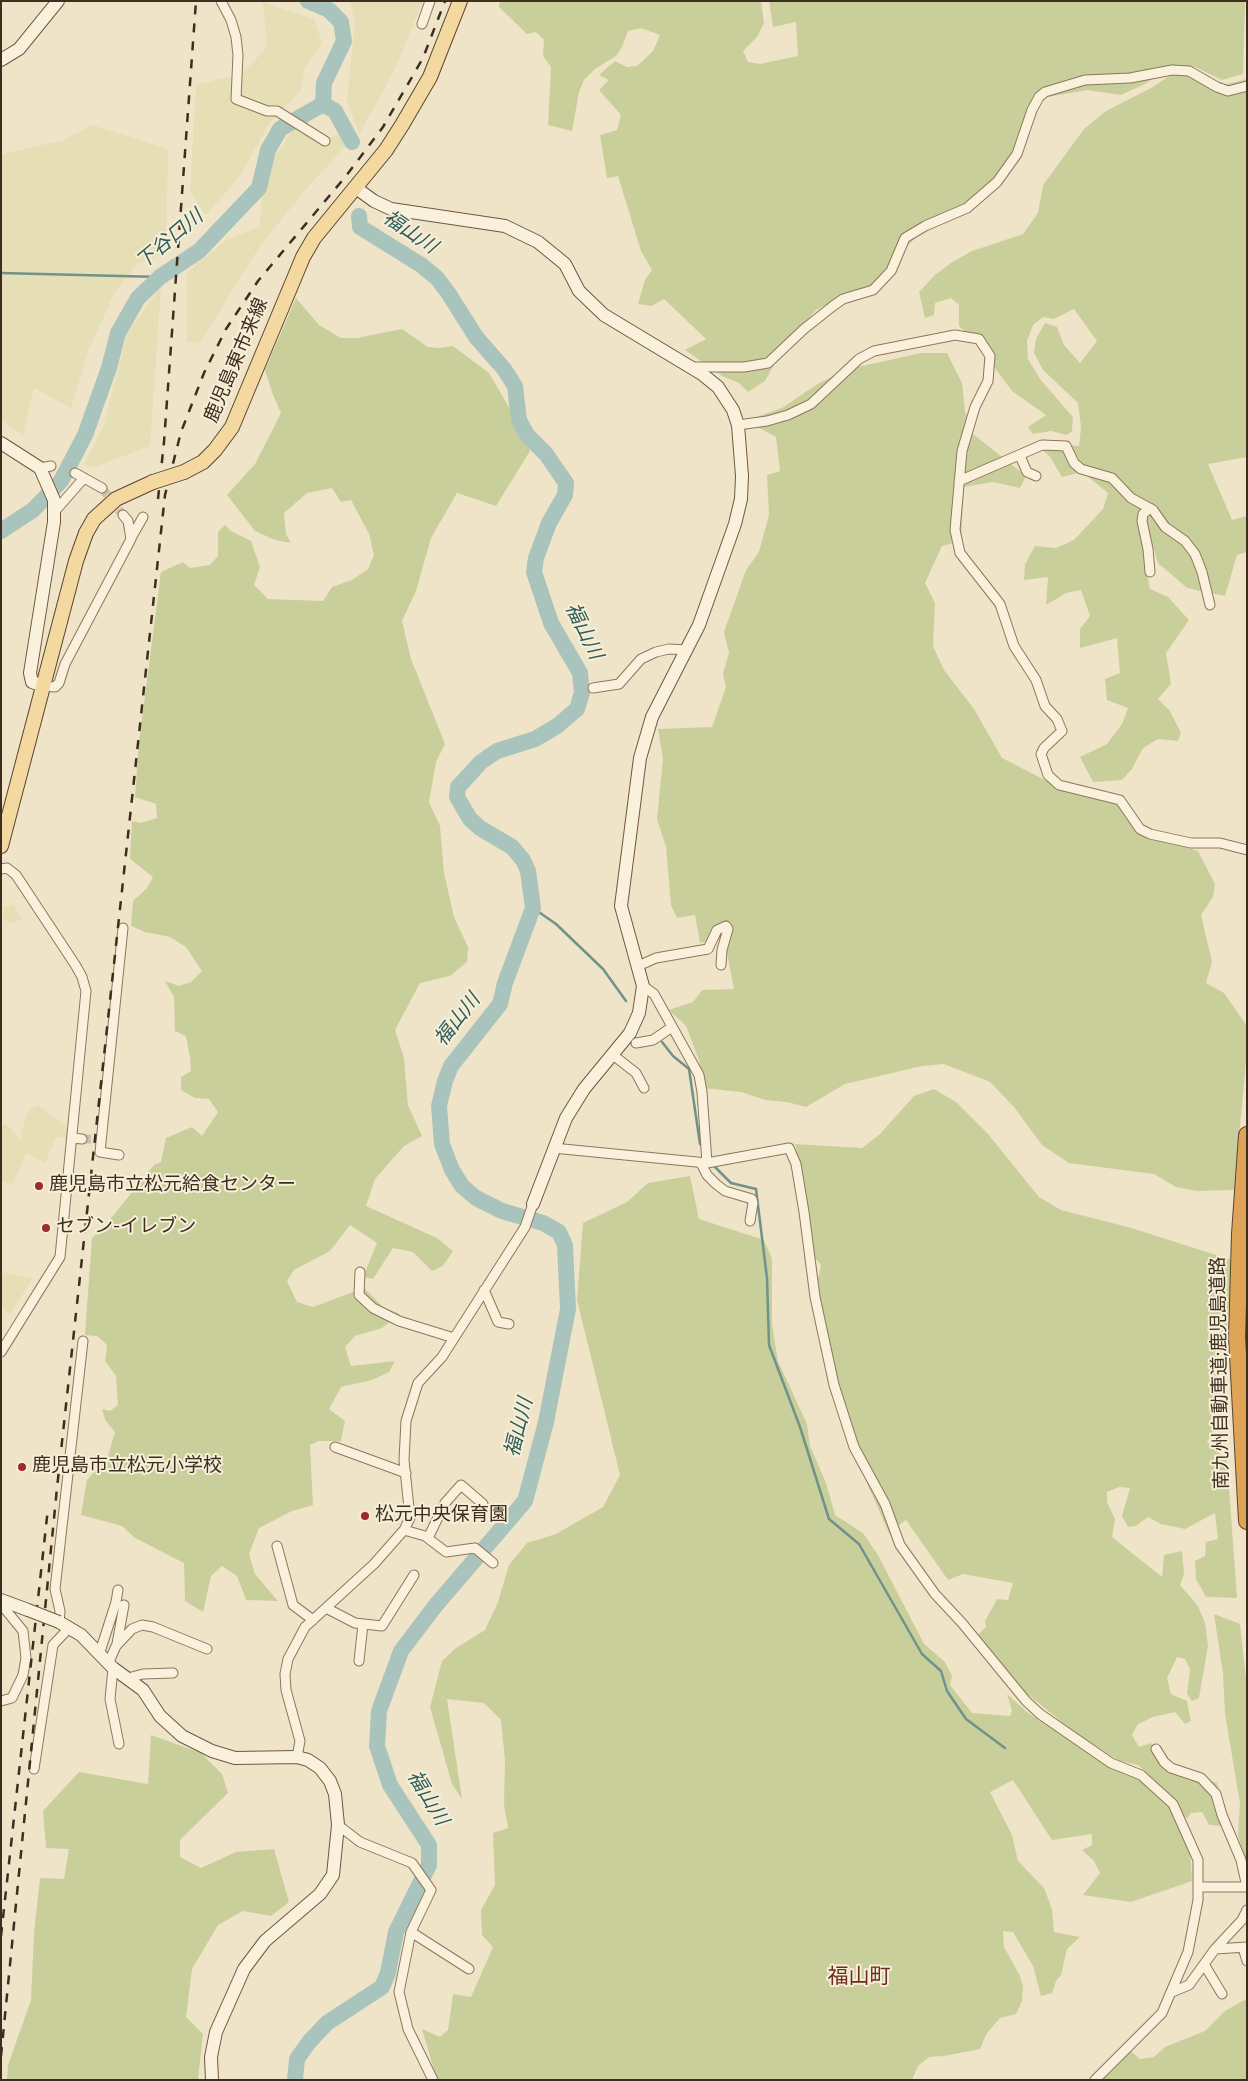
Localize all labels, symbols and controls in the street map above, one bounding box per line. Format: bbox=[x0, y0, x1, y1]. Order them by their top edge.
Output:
water label: 下谷口川 bbox=[133, 206, 209, 276]
water label: 福山川 bbox=[377, 207, 441, 261]
street label: 鹿児島東市来線 bbox=[202, 295, 274, 427]
water label: 福山川 bbox=[558, 600, 606, 664]
water label: 福山川 bbox=[431, 990, 487, 1052]
place label: 鹿児島市立松元給食センター bbox=[49, 1175, 296, 1197]
marker: 鹿児島市立松元給食センター bbox=[33, 1180, 45, 1192]
place label: セブン-イレブン bbox=[56, 1217, 196, 1239]
marker: セブン-イレブン bbox=[40, 1222, 52, 1234]
street label: 南九州自動車道;鹿児島道路 bbox=[1209, 1256, 1235, 1490]
water label: 福山川 bbox=[502, 1396, 540, 1460]
place label: 鹿児島市立松元小学校 bbox=[32, 1456, 222, 1478]
marker: 鹿児島市立松元小学校 bbox=[16, 1461, 28, 1473]
place label: 松元中央保育園 bbox=[375, 1505, 508, 1527]
marker: 松元中央保育園 bbox=[359, 1510, 371, 1522]
water label: 福山川 bbox=[400, 1767, 452, 1831]
district label: 福山町 bbox=[828, 1966, 890, 1992]

